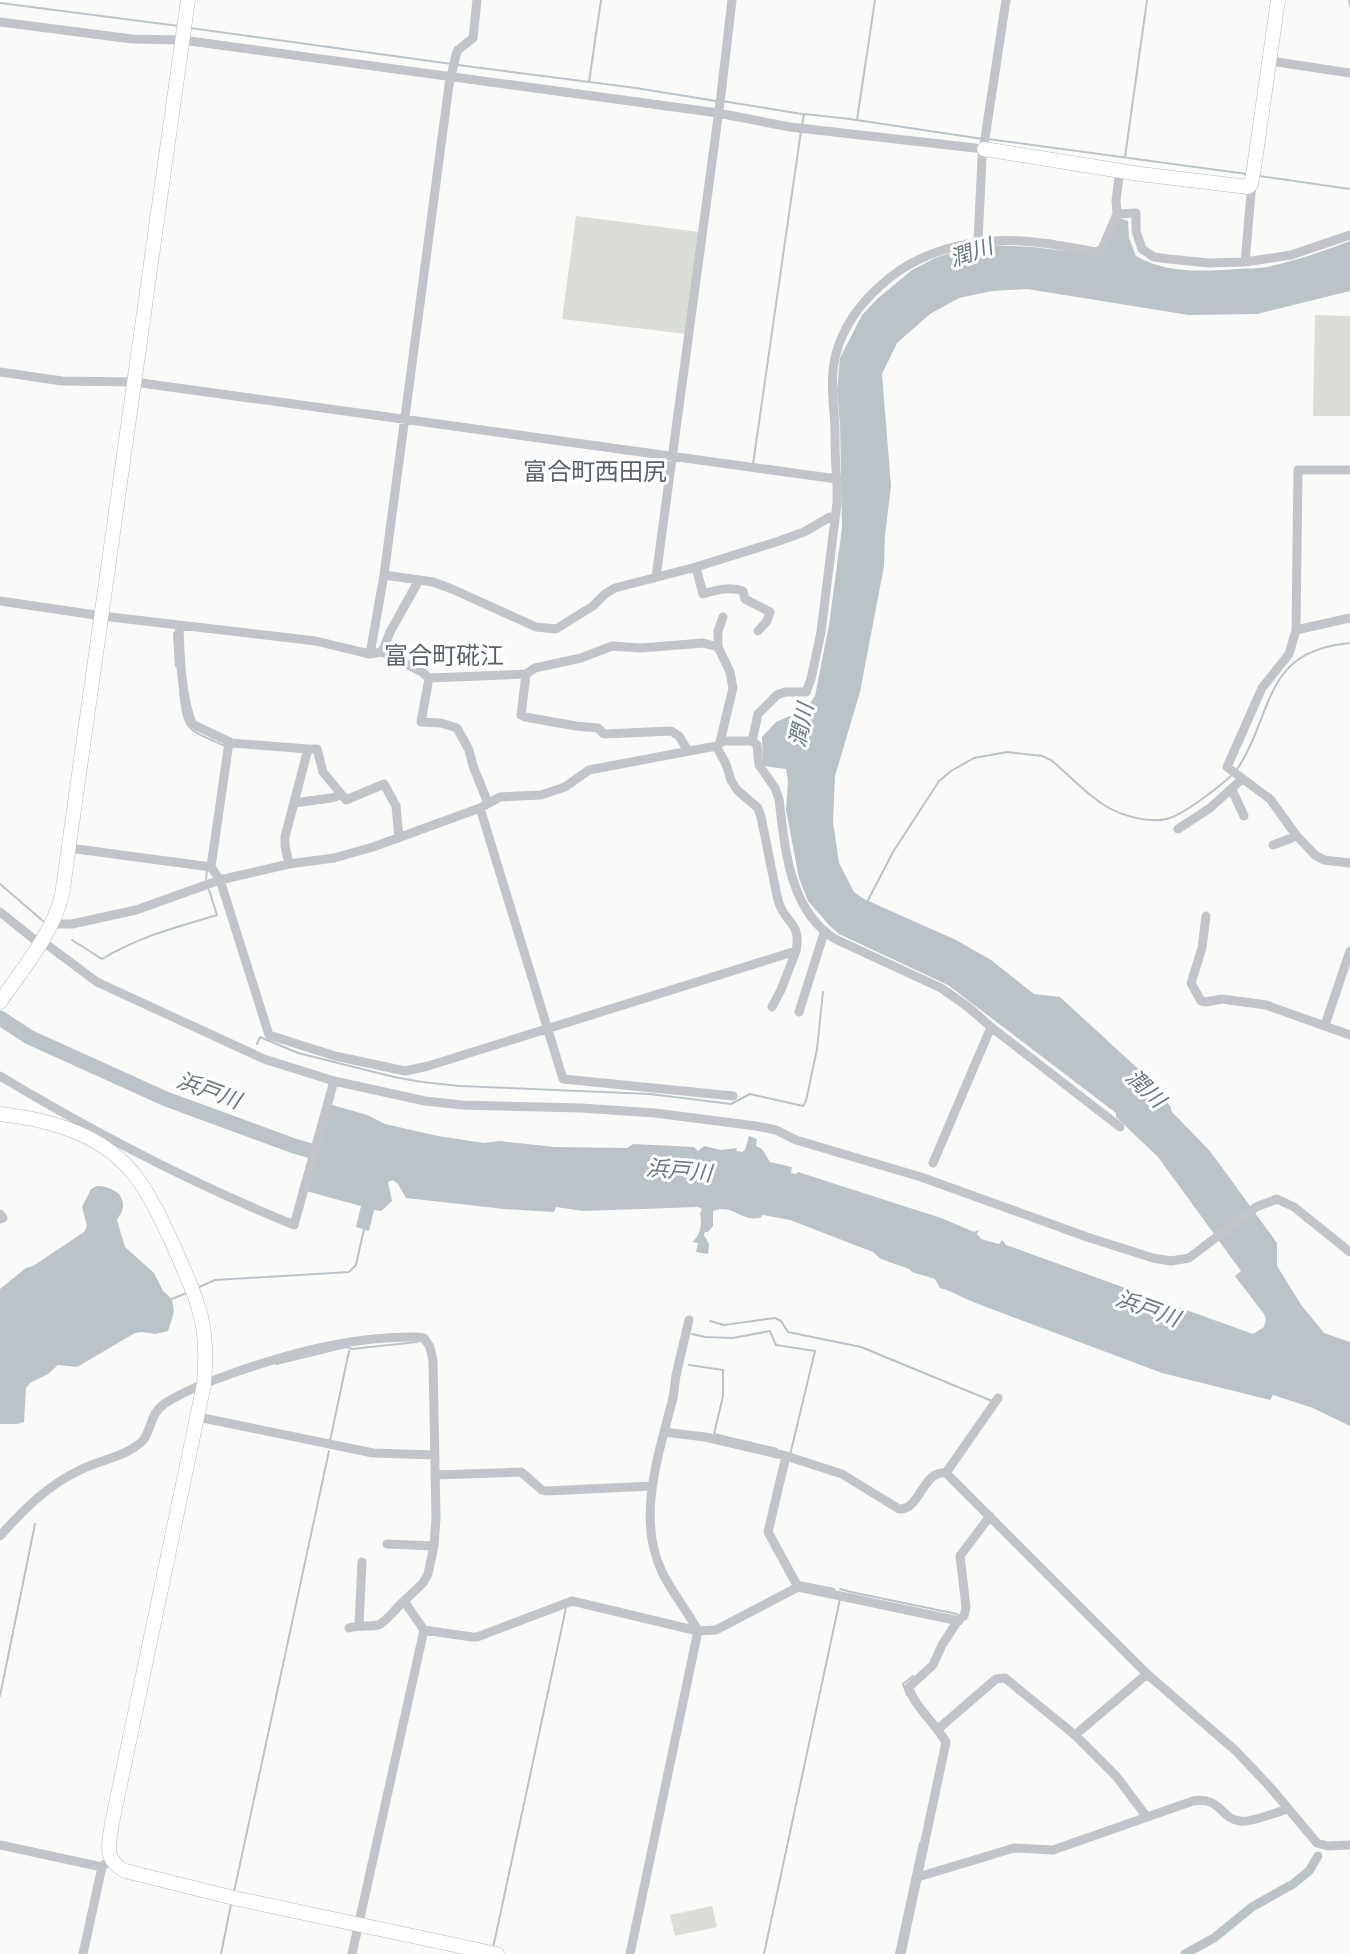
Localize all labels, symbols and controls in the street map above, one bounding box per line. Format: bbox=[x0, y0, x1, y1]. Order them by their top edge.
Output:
water label: 潤川 bbox=[945, 228, 999, 275]
district label: 富合町西田尻 bbox=[523, 453, 667, 489]
district label: 富合町硴江 bbox=[384, 637, 504, 673]
water label: 潤川 bbox=[780, 698, 823, 750]
water label: 潤川 bbox=[1118, 1060, 1175, 1117]
water label: 浜戸川 bbox=[172, 1063, 248, 1118]
water label: 浜戸川 bbox=[645, 1150, 715, 1190]
water label: 浜戸川 bbox=[1111, 1281, 1187, 1336]

